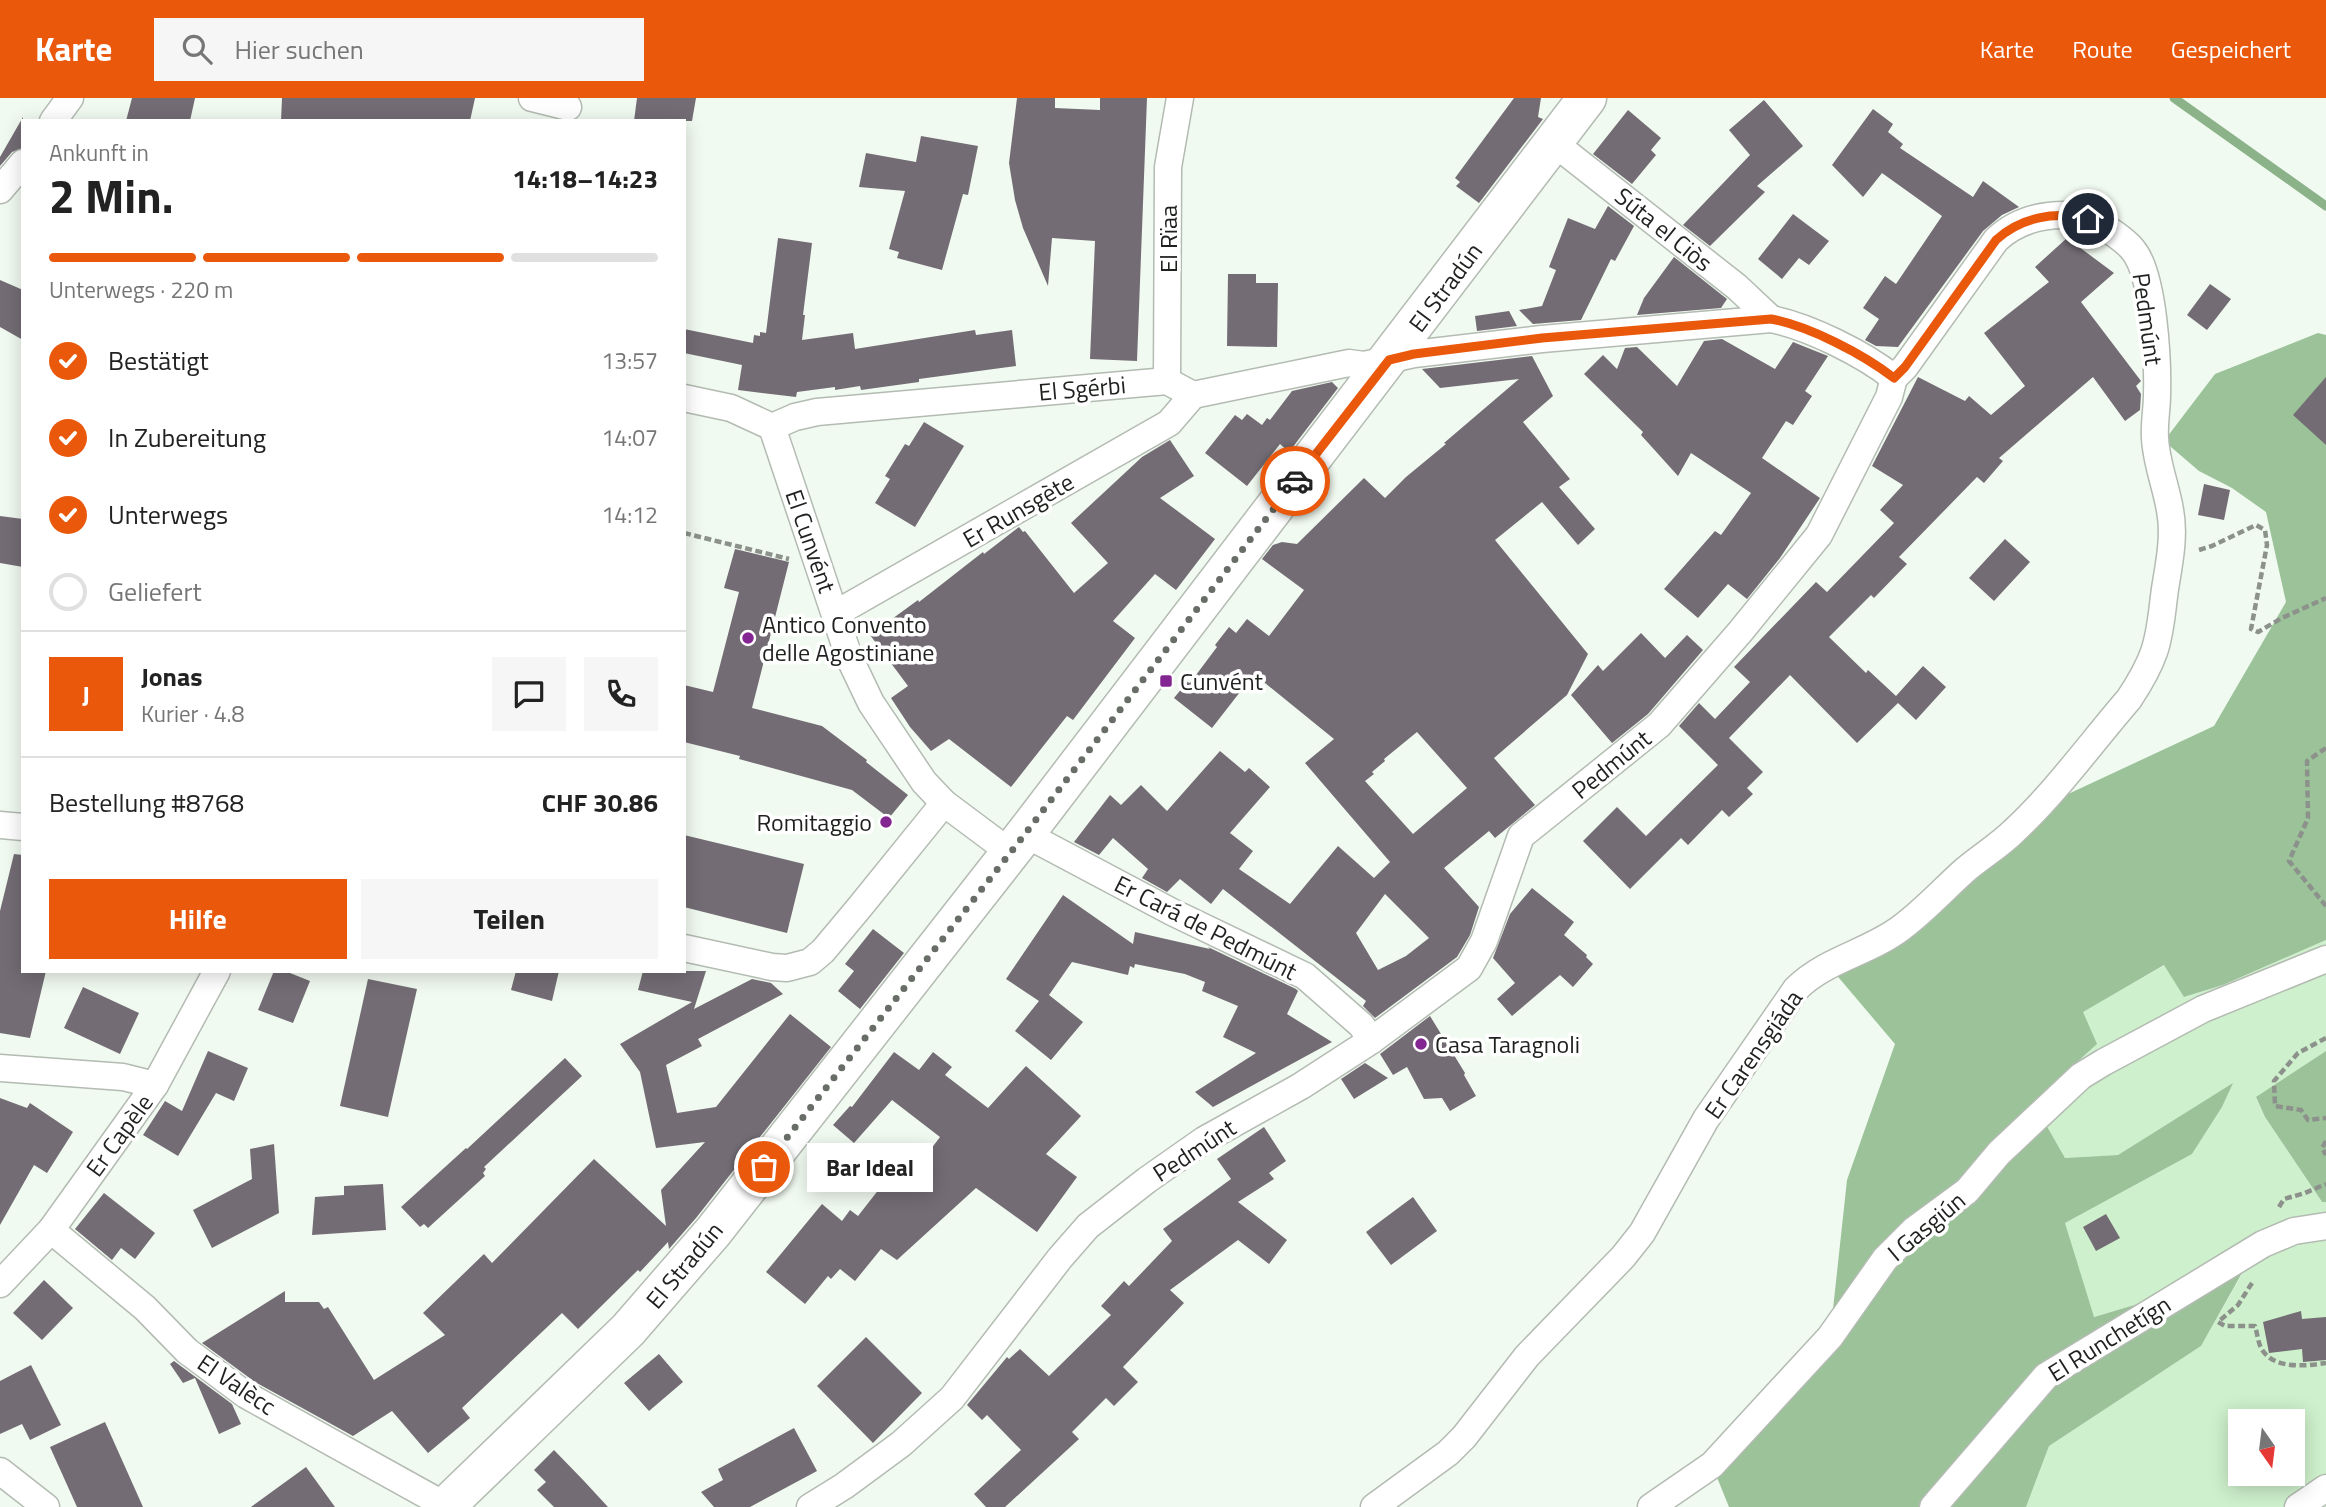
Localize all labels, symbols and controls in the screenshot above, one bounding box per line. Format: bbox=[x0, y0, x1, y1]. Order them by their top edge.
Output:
search box bbox=[154, 18, 644, 81]
text: Karte bbox=[35, 24, 112, 74]
icon: search bbox=[178, 30, 216, 68]
text: Hier suchen bbox=[234, 30, 364, 69]
text: Karte bbox=[1980, 31, 2034, 67]
text: Route bbox=[2072, 31, 2133, 67]
text: Gespeichert bbox=[2171, 31, 2291, 67]
text: Ankunft in bbox=[49, 135, 149, 170]
text: 14:18–14:23 bbox=[512, 159, 658, 198]
text: 2 Min. bbox=[49, 161, 173, 231]
street label: Súta el Ciòs bbox=[1607, 178, 1721, 280]
pin bbox=[2058, 189, 2118, 249]
icon: home bbox=[2069, 200, 2107, 238]
street label: El Rïaa bbox=[1150, 205, 1186, 273]
street label: El Stradún bbox=[1399, 235, 1491, 339]
street label: Pedmúnt bbox=[2124, 270, 2172, 368]
text: Unterwegs · 220 m bbox=[49, 272, 233, 307]
text: Bestätigt bbox=[108, 341, 209, 380]
icon: check bbox=[49, 342, 87, 380]
text: 13:57 bbox=[601, 343, 658, 378]
street label: El Sgérbi bbox=[1037, 366, 1127, 410]
text: In Zubereitung bbox=[108, 418, 266, 457]
icon: check bbox=[49, 419, 87, 457]
text: 14:07 bbox=[601, 420, 658, 455]
courier bbox=[1260, 446, 1330, 516]
icon: car bbox=[1276, 462, 1314, 500]
street label: Er Runsgète bbox=[956, 464, 1080, 556]
street label: El Cunvént bbox=[777, 485, 846, 598]
text: Unterwegs bbox=[108, 495, 228, 534]
icon: check bbox=[49, 496, 87, 534]
text: 14:12 bbox=[601, 497, 658, 532]
text: Geliefert bbox=[108, 572, 202, 611]
place label: Antico Convento delle Agostiniane bbox=[762, 606, 934, 670]
marker: Antico Convento delle Agostiniane bbox=[740, 630, 756, 646]
text: Jonas bbox=[141, 657, 203, 696]
button: chat bbox=[492, 657, 566, 731]
button: phone bbox=[584, 657, 658, 731]
place label: Cunvént bbox=[1180, 663, 1264, 699]
marker: Cunvént bbox=[1158, 673, 1174, 689]
text: J bbox=[82, 675, 90, 714]
text: Kurier · 4.8 bbox=[141, 696, 244, 731]
street label: Pedmúnt bbox=[1564, 720, 1659, 807]
text: Bestellung #8768 bbox=[49, 783, 244, 822]
text: CHF 30.86 bbox=[542, 783, 658, 822]
place label: Romitaggio bbox=[756, 804, 872, 840]
marker: Romitaggio bbox=[878, 814, 894, 830]
street label: Er Cará de Pedmúnt bbox=[1108, 865, 1304, 989]
button: Hilfe bbox=[49, 879, 347, 959]
button: Teilen bbox=[361, 879, 658, 959]
street label: Er Carensgiáda bbox=[1695, 982, 1811, 1126]
place label: Casa Taragnoli bbox=[1435, 1026, 1580, 1062]
marker: Casa Taragnoli bbox=[1413, 1036, 1429, 1052]
street label: Er Capèle bbox=[77, 1086, 161, 1184]
street label: Pedmúnt bbox=[1145, 1109, 1243, 1190]
pin bbox=[734, 1137, 794, 1197]
callout: Bar Ideal bbox=[806, 1142, 932, 1192]
icon: bag bbox=[745, 1148, 783, 1186]
text: Bar Ideal bbox=[826, 1150, 914, 1185]
street label: I Gasgiún bbox=[1879, 1183, 1973, 1269]
street label: El Stradún bbox=[637, 1214, 731, 1316]
street label: El Runchetígn bbox=[2041, 1286, 2177, 1390]
street label: El Valècc bbox=[191, 1345, 283, 1423]
north arrow bbox=[2228, 1409, 2305, 1486]
map controls bbox=[2228, 1409, 2305, 1486]

